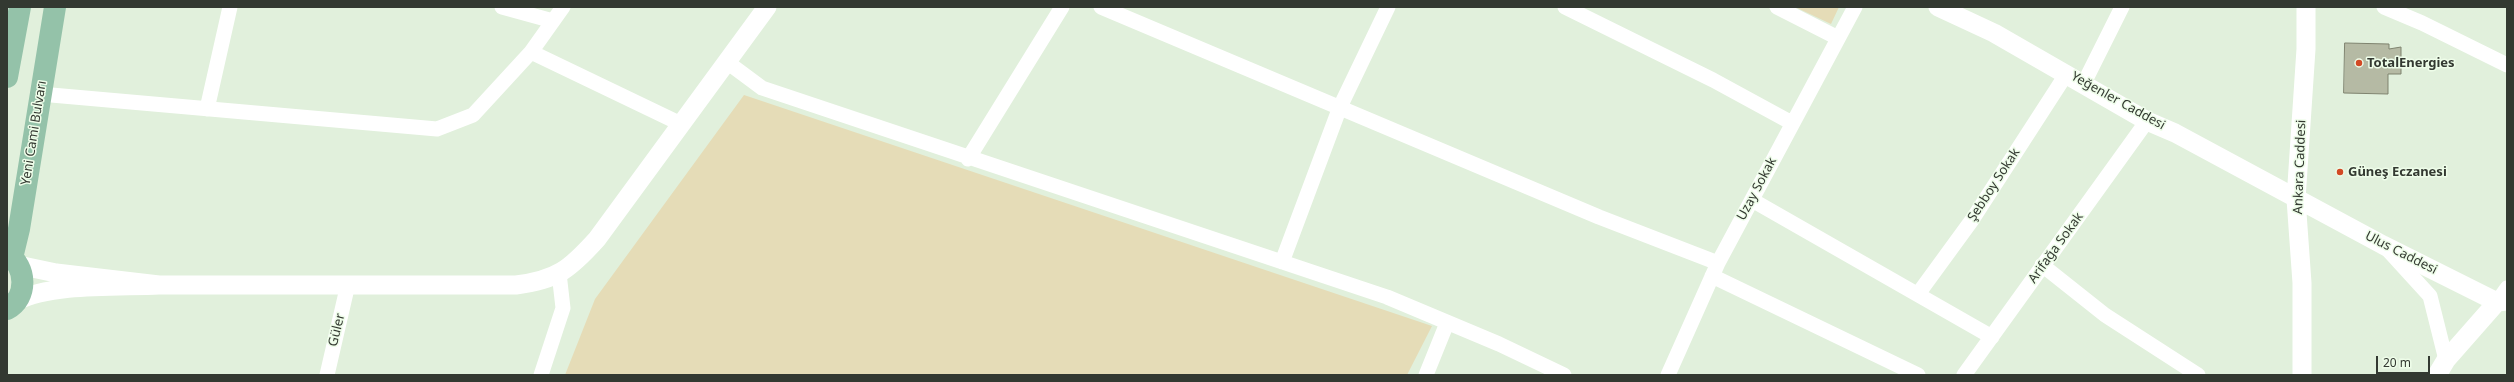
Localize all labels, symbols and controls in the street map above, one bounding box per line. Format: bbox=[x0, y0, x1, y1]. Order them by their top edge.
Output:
place label: TotalEnergies bbox=[2367, 55, 2455, 71]
marker: TotalEnergies bbox=[2354, 58, 2364, 68]
street label: Yeğenler Caddesi bbox=[2068, 69, 2168, 133]
street label: Yeni Cami Bulvarı bbox=[18, 80, 50, 186]
street label: Ankara Caddesi bbox=[2291, 119, 2309, 215]
street label: Şebboy Sokak bbox=[1965, 145, 2023, 225]
street label: Uzay Sokak bbox=[1734, 155, 1780, 223]
place label: Güneş Eczanesi bbox=[2348, 164, 2447, 180]
marker: Güneş Eczanesi bbox=[2335, 167, 2345, 177]
street label: Arifağa Sokak bbox=[2025, 210, 2087, 286]
street label: Ulus Caddesi bbox=[2362, 228, 2440, 278]
street label: Güler bbox=[325, 312, 349, 348]
scale bar bbox=[2378, 348, 2432, 374]
text: 20 m bbox=[2383, 354, 2411, 371]

